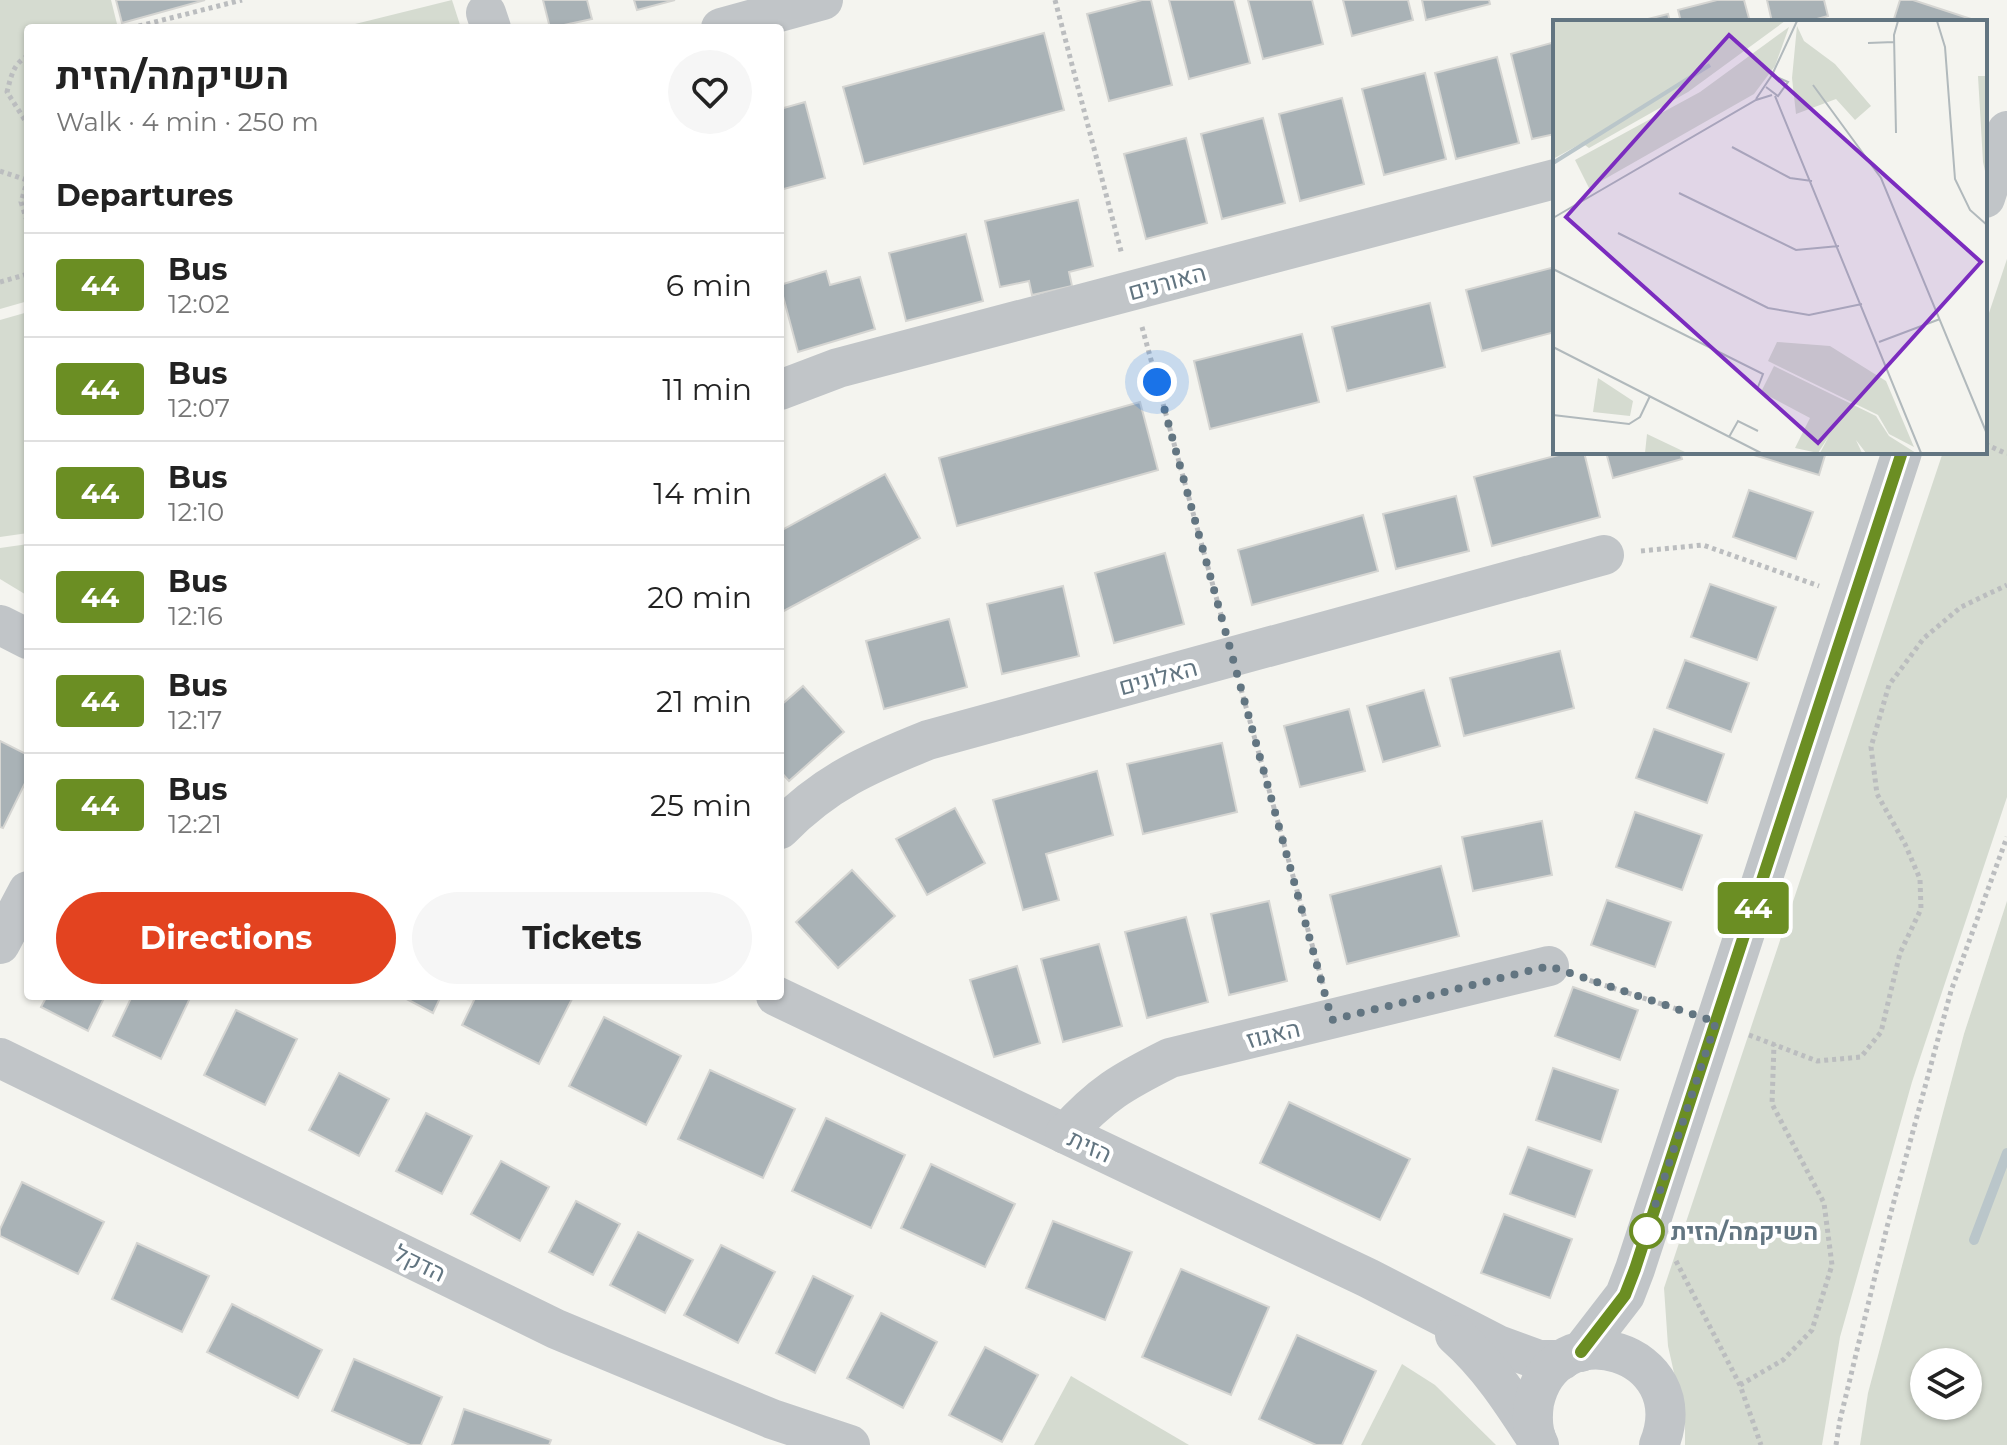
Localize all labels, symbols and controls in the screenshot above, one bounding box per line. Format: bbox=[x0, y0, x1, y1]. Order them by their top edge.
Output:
inset map bbox=[1553, 20, 1987, 454]
button: heart bbox=[668, 50, 752, 134]
text: השיקמה/הזית bbox=[56, 52, 289, 99]
text: Walk · 4 min · 250 m bbox=[56, 106, 319, 138]
text: Departures bbox=[56, 177, 233, 214]
text: Bus bbox=[168, 251, 228, 288]
street label: האורנים bbox=[1125, 258, 1209, 306]
text: 6 min bbox=[666, 267, 752, 304]
text: 44 bbox=[81, 268, 119, 302]
text: 12:02 bbox=[168, 288, 230, 320]
text: Bus bbox=[168, 355, 228, 392]
your location bbox=[1137, 362, 1177, 402]
text: 11 min bbox=[662, 371, 752, 408]
text: 44 bbox=[81, 372, 119, 406]
text: 12:07 bbox=[168, 392, 230, 424]
text: Bus bbox=[168, 459, 228, 496]
text: 14 min bbox=[653, 475, 752, 512]
text: 44 bbox=[81, 476, 119, 510]
text: 12:10 bbox=[168, 496, 224, 528]
text: Bus bbox=[168, 563, 228, 600]
text: 20 min bbox=[647, 579, 752, 616]
text: 44 bbox=[81, 580, 119, 614]
text: 12:16 bbox=[168, 600, 223, 632]
street label: האלונים bbox=[1116, 653, 1200, 701]
text: Bus bbox=[168, 667, 228, 704]
text: 21 min bbox=[656, 683, 752, 720]
text: 44 bbox=[81, 684, 119, 718]
text: 12:17 bbox=[168, 704, 222, 736]
text: Bus bbox=[168, 771, 228, 808]
text: 25 min bbox=[650, 787, 752, 824]
text: 44 bbox=[81, 788, 119, 822]
text: 12:21 bbox=[168, 808, 222, 840]
line badge: 44 bbox=[1717, 882, 1789, 934]
text: 44 bbox=[1734, 891, 1772, 925]
button: Directions bbox=[56, 892, 396, 984]
button: Tickets bbox=[412, 892, 752, 984]
street label: האגוז bbox=[1243, 1014, 1303, 1054]
street label: הזית bbox=[1064, 1123, 1116, 1169]
marker: השיקמה/הזית bbox=[1630, 1214, 1664, 1248]
place label: השיקמה/הזית bbox=[1671, 1217, 1818, 1246]
street label: הדקל bbox=[389, 1238, 451, 1288]
map controls bbox=[1910, 1348, 1982, 1420]
button: layers bbox=[1910, 1348, 1982, 1420]

